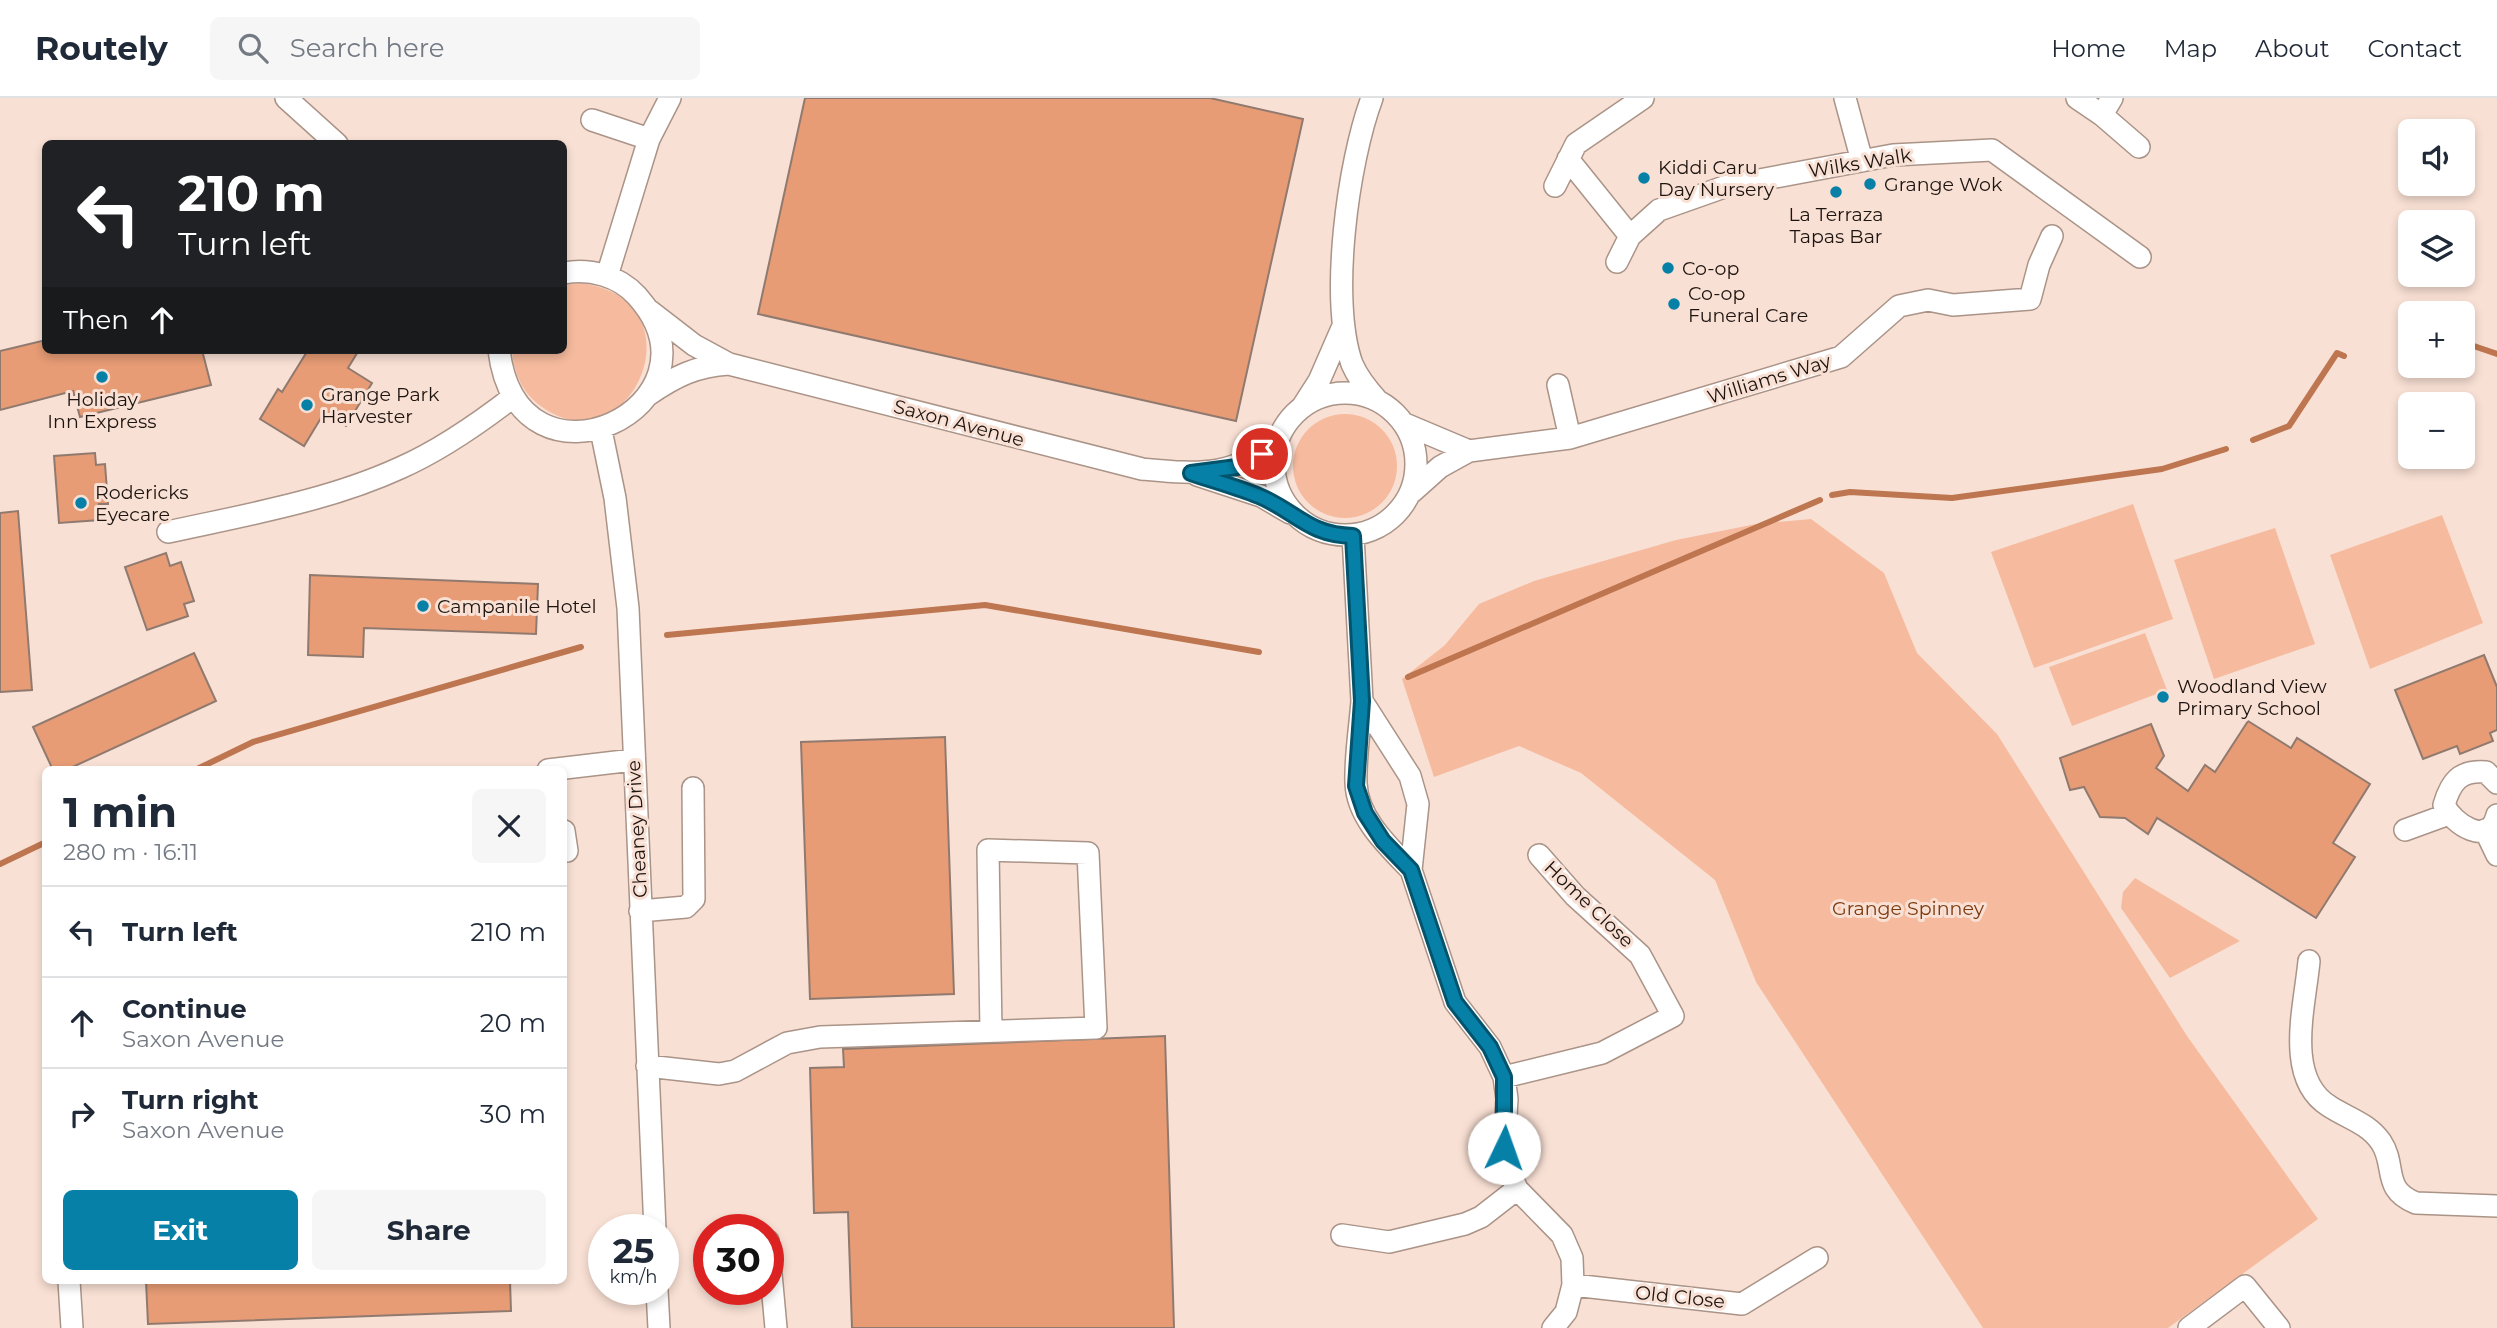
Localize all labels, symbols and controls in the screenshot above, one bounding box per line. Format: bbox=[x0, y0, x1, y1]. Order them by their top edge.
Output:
search box bbox=[210, 17, 700, 80]
text: Routely bbox=[35, 28, 168, 68]
icon: search bbox=[234, 29, 272, 67]
text: Search here bbox=[290, 32, 445, 64]
text: Home bbox=[2051, 34, 2126, 63]
text: Map bbox=[2164, 34, 2217, 63]
text: About bbox=[2255, 34, 2329, 63]
text: Contact bbox=[2367, 34, 2462, 63]
map controls bbox=[2398, 119, 2475, 469]
button: sound bbox=[2398, 119, 2475, 196]
street label: Wilks Walk bbox=[1807, 143, 1914, 182]
place label: Kiddi Caru Day Nursery bbox=[1658, 156, 1775, 201]
text: 210 m bbox=[178, 164, 325, 223]
icon: left bbox=[63, 168, 154, 259]
marker: Kiddi Caru Day Nursery bbox=[1636, 170, 1652, 186]
place label: Grange Wok bbox=[1884, 173, 2003, 196]
marker: Grange Wok bbox=[1862, 176, 1878, 192]
marker: La Terraza Tapas Bar bbox=[1828, 184, 1844, 200]
place label: La Terraza Tapas Bar bbox=[1788, 203, 1884, 248]
button: layers bbox=[2398, 210, 2475, 287]
text: Turn left bbox=[178, 224, 312, 263]
place label: Co-op bbox=[1682, 257, 1740, 280]
marker: Co-op bbox=[1660, 260, 1676, 276]
place label: Co-op Funeral Care bbox=[1688, 282, 1808, 327]
marker: Co-op Funeral Care bbox=[1666, 296, 1682, 312]
icon: ahead bbox=[143, 301, 181, 339]
button: + bbox=[2398, 301, 2475, 378]
text: Then bbox=[63, 304, 129, 336]
street label: Williams Way bbox=[1704, 349, 1834, 409]
marker: Holiday Inn Express bbox=[94, 369, 110, 385]
place label: Grange Park Harvester bbox=[321, 383, 440, 428]
place label: Holiday Inn Express bbox=[47, 388, 157, 433]
button: − bbox=[2398, 392, 2475, 469]
street label: Saxon Avenue bbox=[891, 395, 1027, 451]
marker: Grange Park Harvester bbox=[299, 397, 315, 413]
pin bbox=[1232, 424, 1292, 484]
icon: arrive bbox=[1243, 435, 1281, 473]
place label: Rodericks Eyecare bbox=[95, 481, 188, 526]
marker: Rodericks Eyecare bbox=[73, 495, 89, 511]
place label: Campanile Hotel bbox=[437, 595, 597, 618]
marker: Campanile Hotel bbox=[415, 598, 431, 614]
place label: Woodland View Primary School bbox=[2177, 675, 2327, 720]
marker: Woodland View Primary School bbox=[2155, 689, 2171, 705]
street label: Cheaney Drive bbox=[622, 760, 652, 898]
text: 1 min bbox=[63, 786, 177, 838]
button: close bbox=[472, 789, 546, 863]
text: 280 m · 16:11 bbox=[63, 838, 198, 866]
street label: Home Close bbox=[1540, 856, 1638, 952]
park label: Grange Spinney bbox=[1832, 897, 1985, 920]
icon: left bbox=[63, 913, 101, 951]
text: Turn left bbox=[122, 916, 238, 948]
text: 210 m bbox=[470, 916, 546, 948]
text: Continue bbox=[122, 993, 247, 1025]
icon: ahead bbox=[63, 1004, 101, 1042]
text: 20 m bbox=[480, 1007, 546, 1039]
text: Saxon Avenue bbox=[122, 1025, 284, 1053]
text: Turn right bbox=[122, 1084, 258, 1116]
icon: right bbox=[63, 1095, 101, 1133]
text: 30 m bbox=[480, 1098, 546, 1130]
position arrow bbox=[1467, 1111, 1541, 1185]
text: Saxon Avenue bbox=[122, 1116, 284, 1144]
button: Exit bbox=[63, 1190, 298, 1270]
button: Share bbox=[312, 1190, 546, 1270]
speed limit sign: 30 bbox=[693, 1214, 784, 1305]
text: 25 bbox=[613, 1229, 654, 1272]
text: km/h bbox=[609, 1266, 658, 1288]
street label: Old Close bbox=[1634, 1281, 1726, 1313]

